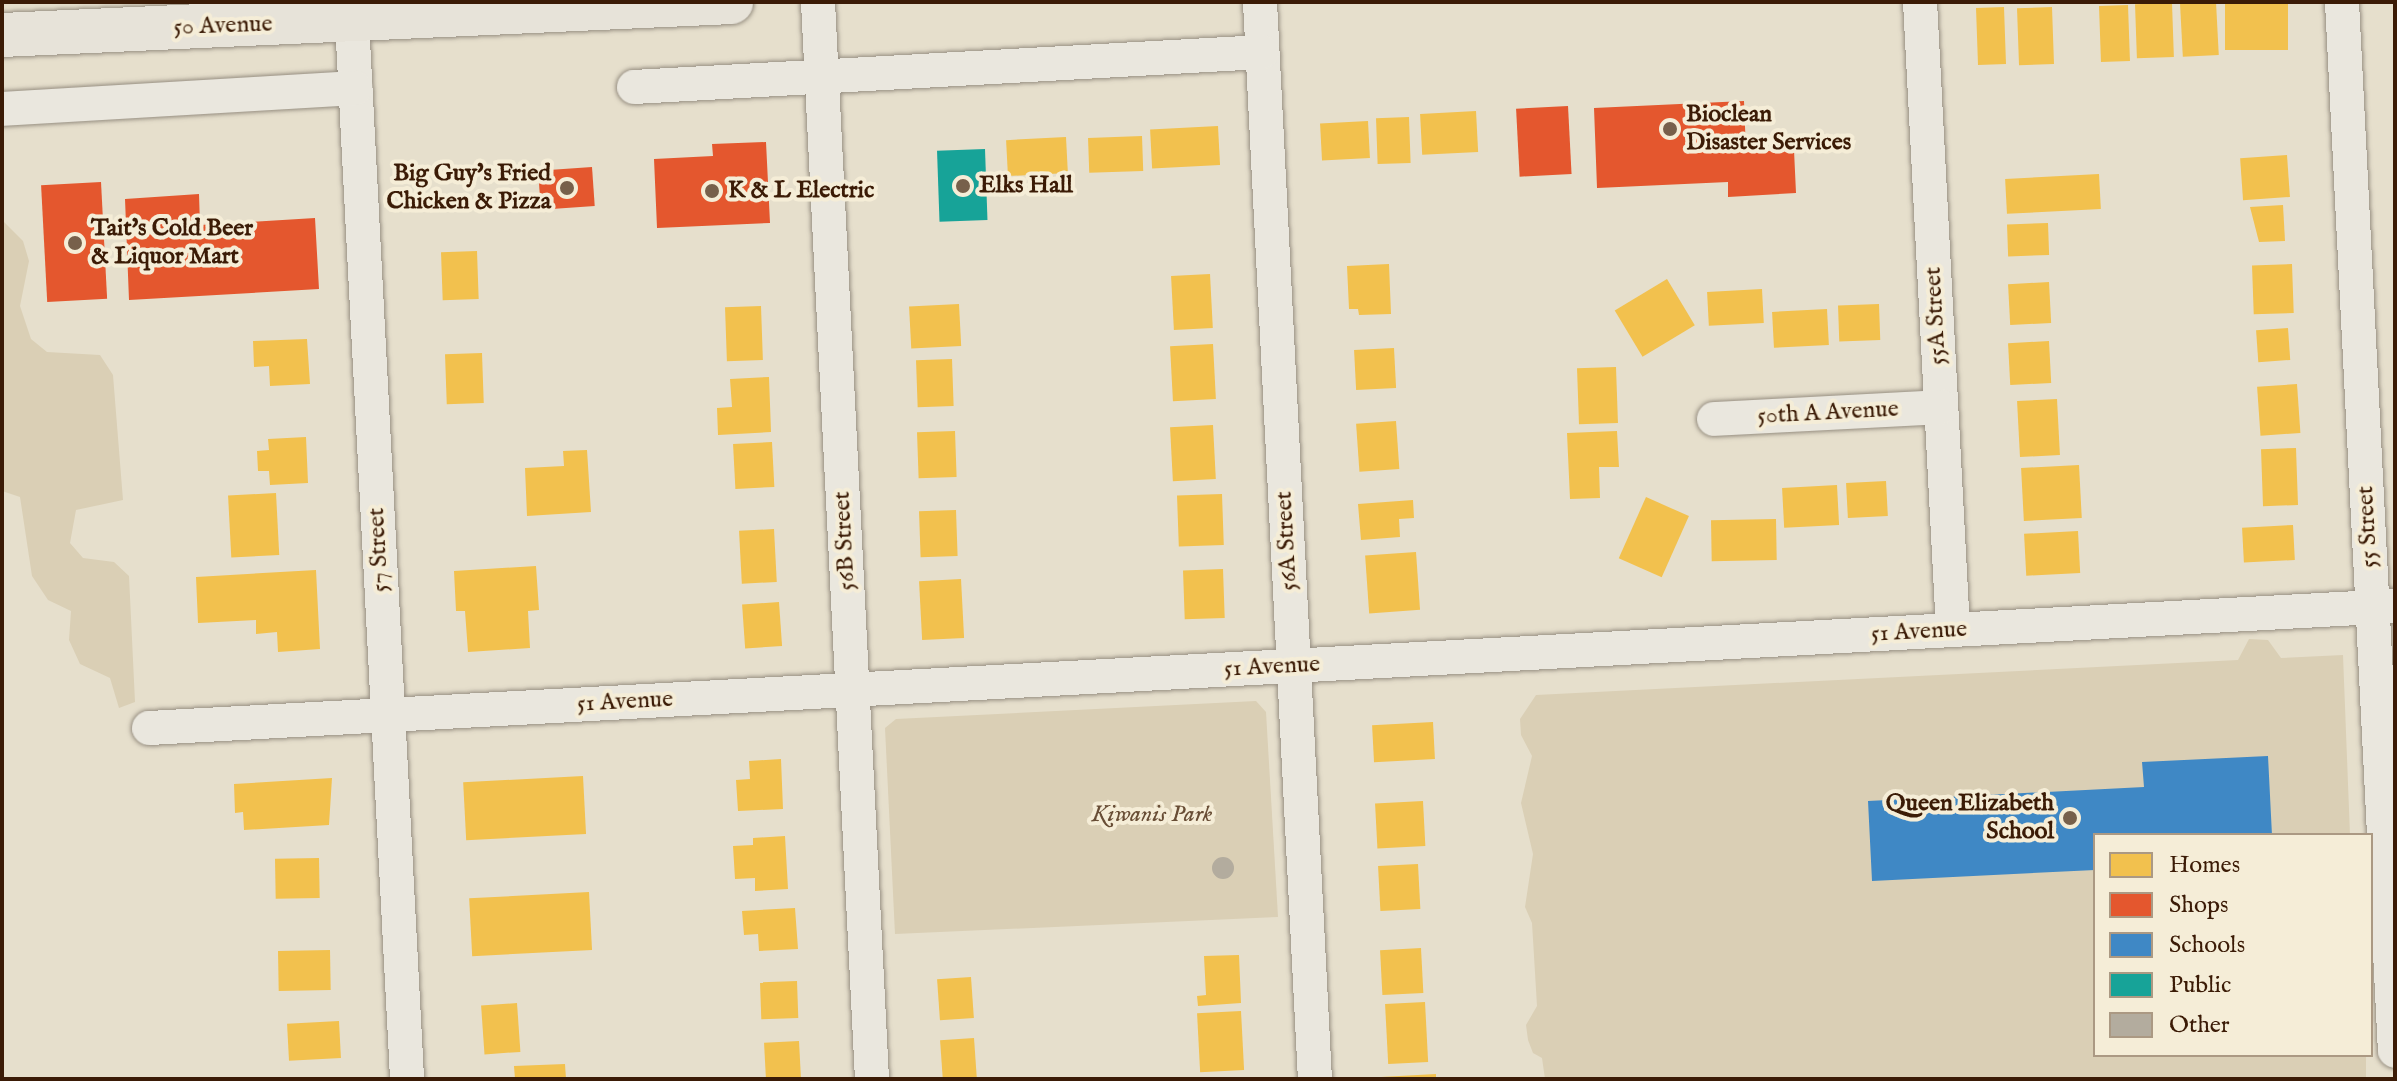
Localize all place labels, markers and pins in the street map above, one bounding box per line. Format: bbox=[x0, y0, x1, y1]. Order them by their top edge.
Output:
place label: Bioclean Disaster Services bbox=[1686, 101, 1851, 157]
marker: Bioclean Disaster Services bbox=[1661, 120, 1679, 138]
place label: Big Guy's Fried Chicken & Pizza bbox=[387, 160, 551, 216]
place label: Elks Hall bbox=[979, 172, 1073, 200]
place label: K & L Electric bbox=[728, 177, 874, 205]
marker: Elks Hall bbox=[954, 177, 972, 195]
marker: Big Guy's Fried Chicken & Pizza bbox=[558, 179, 576, 197]
marker: K & L Electric bbox=[703, 182, 721, 200]
place label: Tait's Cold Beer & Liquor Mart bbox=[91, 215, 253, 271]
marker: Tait's Cold Beer & Liquor Mart bbox=[66, 234, 84, 252]
place label: Queen Elizabeth School bbox=[1886, 790, 2054, 846]
marker: Queen Elizabeth School bbox=[2061, 809, 2079, 827]

